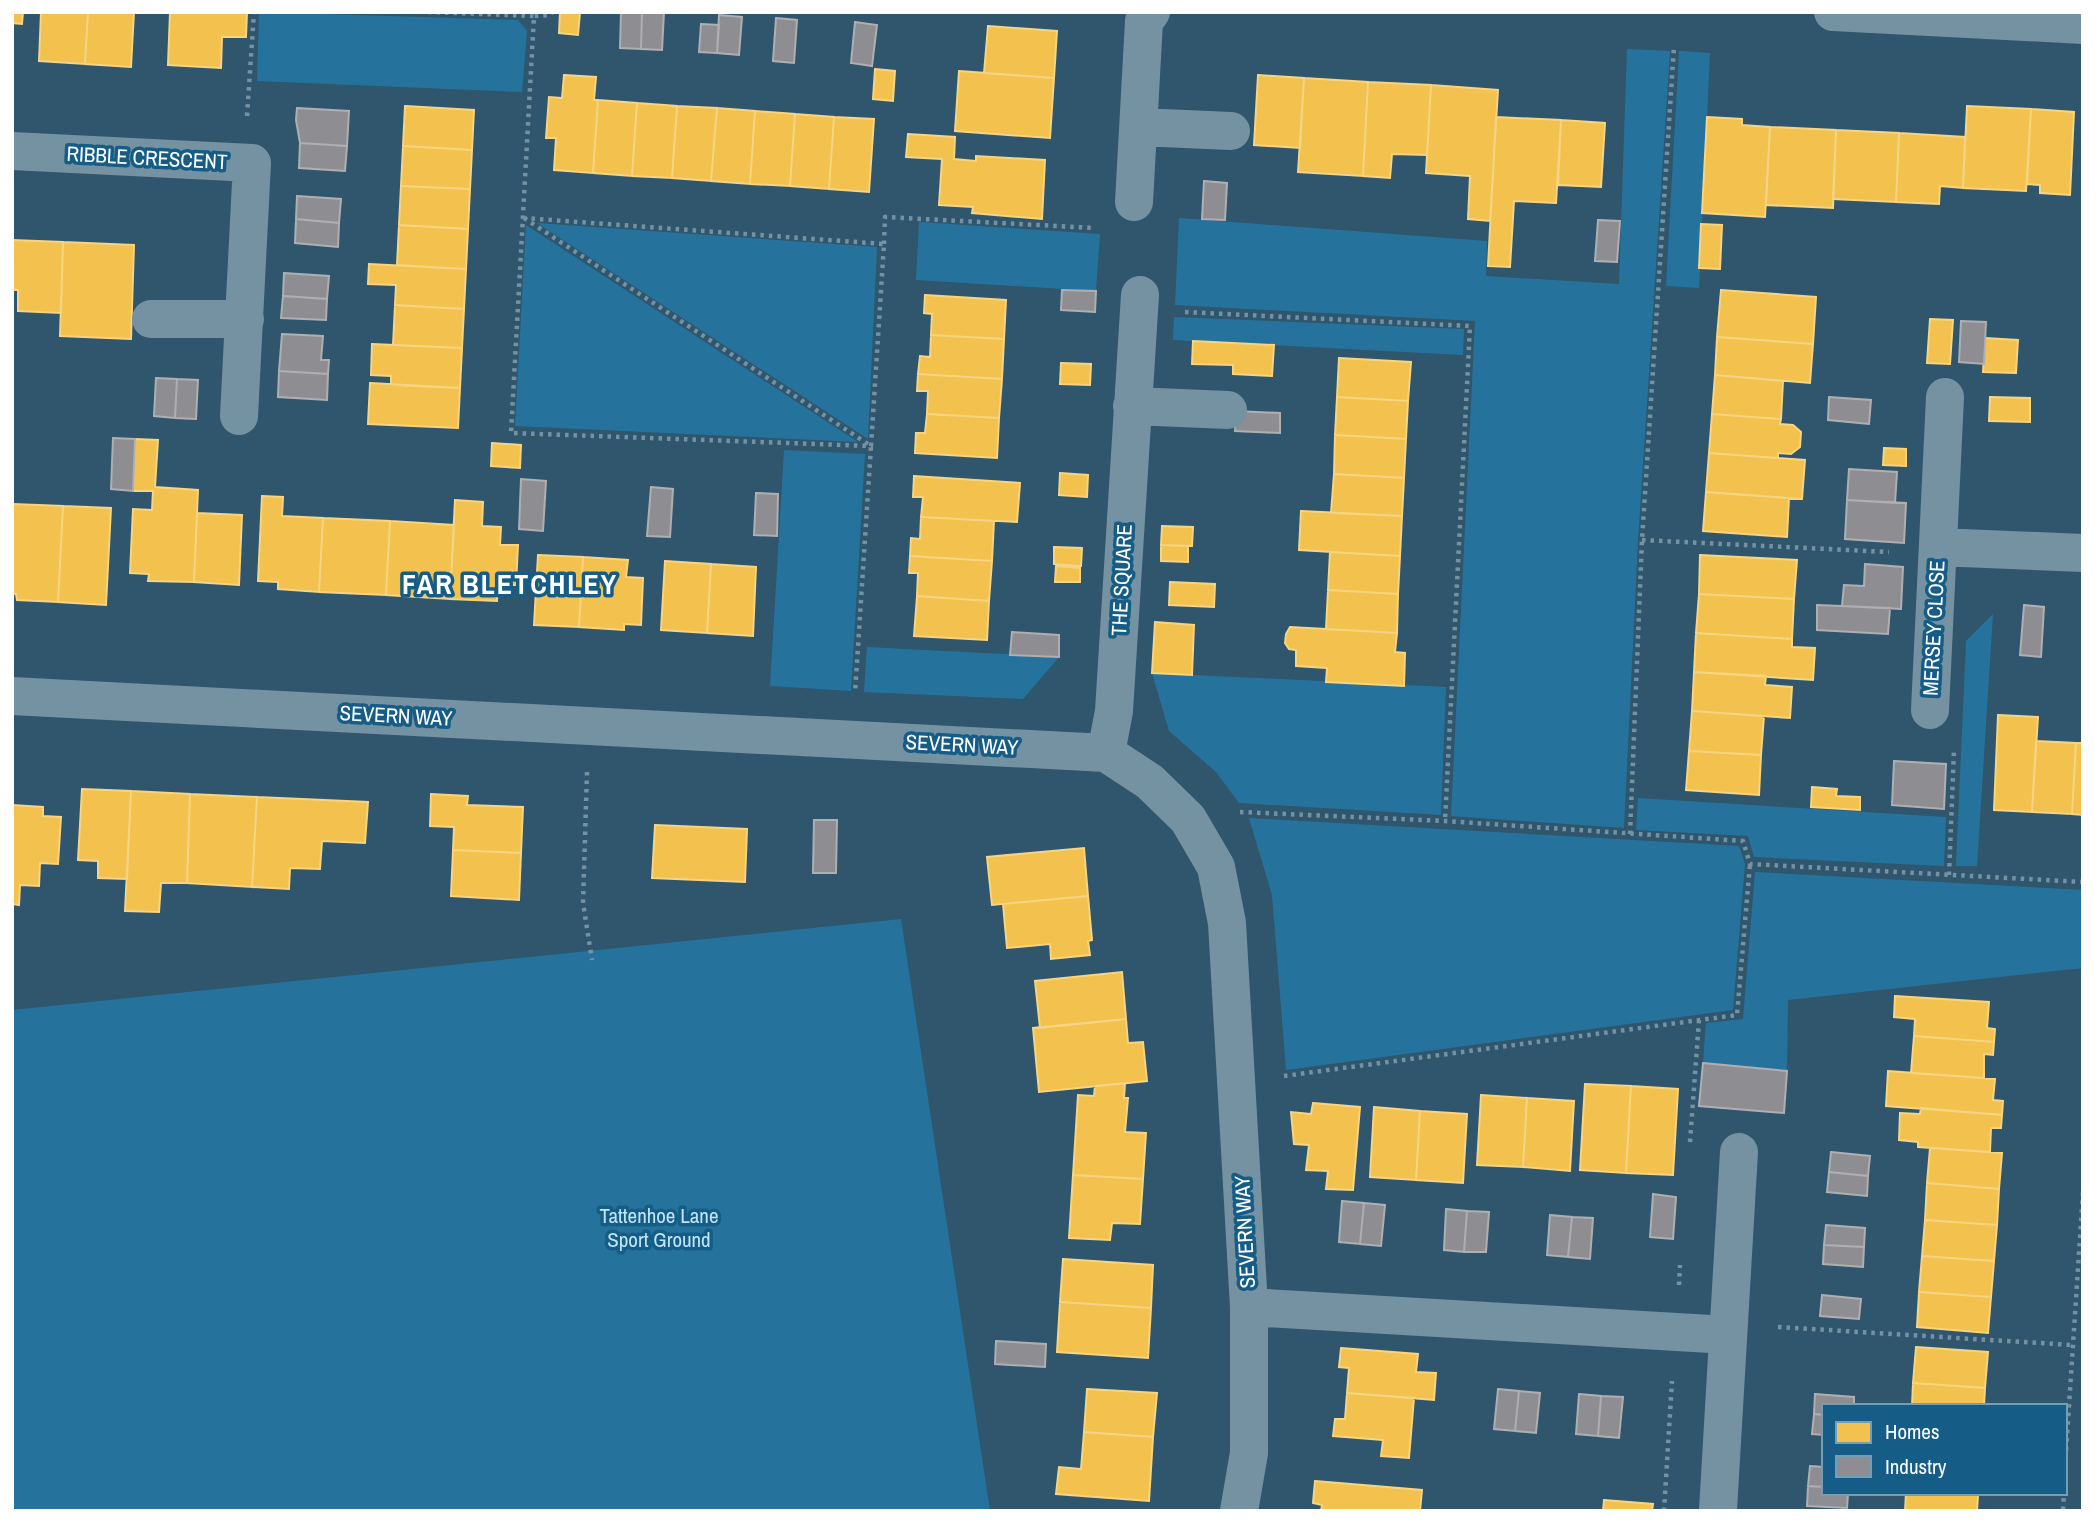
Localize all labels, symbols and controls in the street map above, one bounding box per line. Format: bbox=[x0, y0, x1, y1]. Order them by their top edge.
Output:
street label: RIBBLE CRESCENT bbox=[66, 139, 229, 176]
street label: THE SQUARE bbox=[1104, 523, 1139, 637]
street label: MERSEY CLOSE bbox=[1915, 560, 1952, 696]
district label: FAR BLETCHLEY bbox=[402, 565, 618, 603]
street label: SEVERN WAY bbox=[339, 698, 454, 733]
street label: SEVERN WAY bbox=[905, 727, 1020, 762]
street label: SEVERN WAY bbox=[1227, 1174, 1262, 1289]
park label: Tattenhoe Lane Sport Ground bbox=[599, 1201, 719, 1254]
legend bbox=[1822, 1404, 2067, 1495]
text: Homes bbox=[1885, 1417, 1940, 1446]
text: Industry bbox=[1885, 1452, 1947, 1481]

